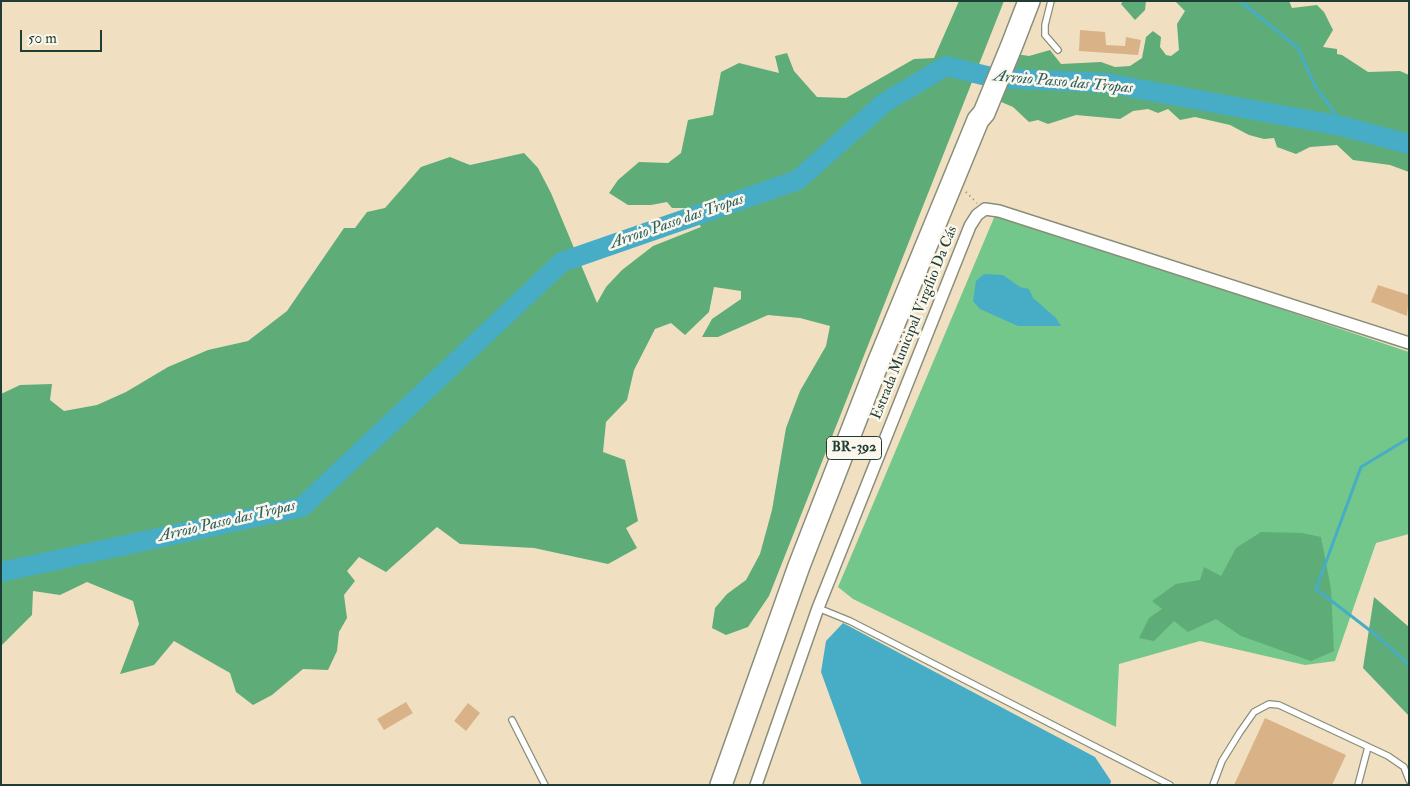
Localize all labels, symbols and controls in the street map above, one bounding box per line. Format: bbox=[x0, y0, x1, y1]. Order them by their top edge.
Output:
scale bar bbox=[22, 20, 105, 52]
text: 50 m bbox=[28, 29, 57, 48]
water label: Arroio Passo das Tropas bbox=[992, 67, 1134, 99]
water label: Arroio Passo das Tropas bbox=[608, 190, 746, 254]
street label: Estrada Municipal Virgílio Da Cás bbox=[868, 224, 962, 422]
road number: BR-392 bbox=[826, 436, 882, 459]
water label: Arroio Passo das Tropas bbox=[157, 497, 297, 547]

